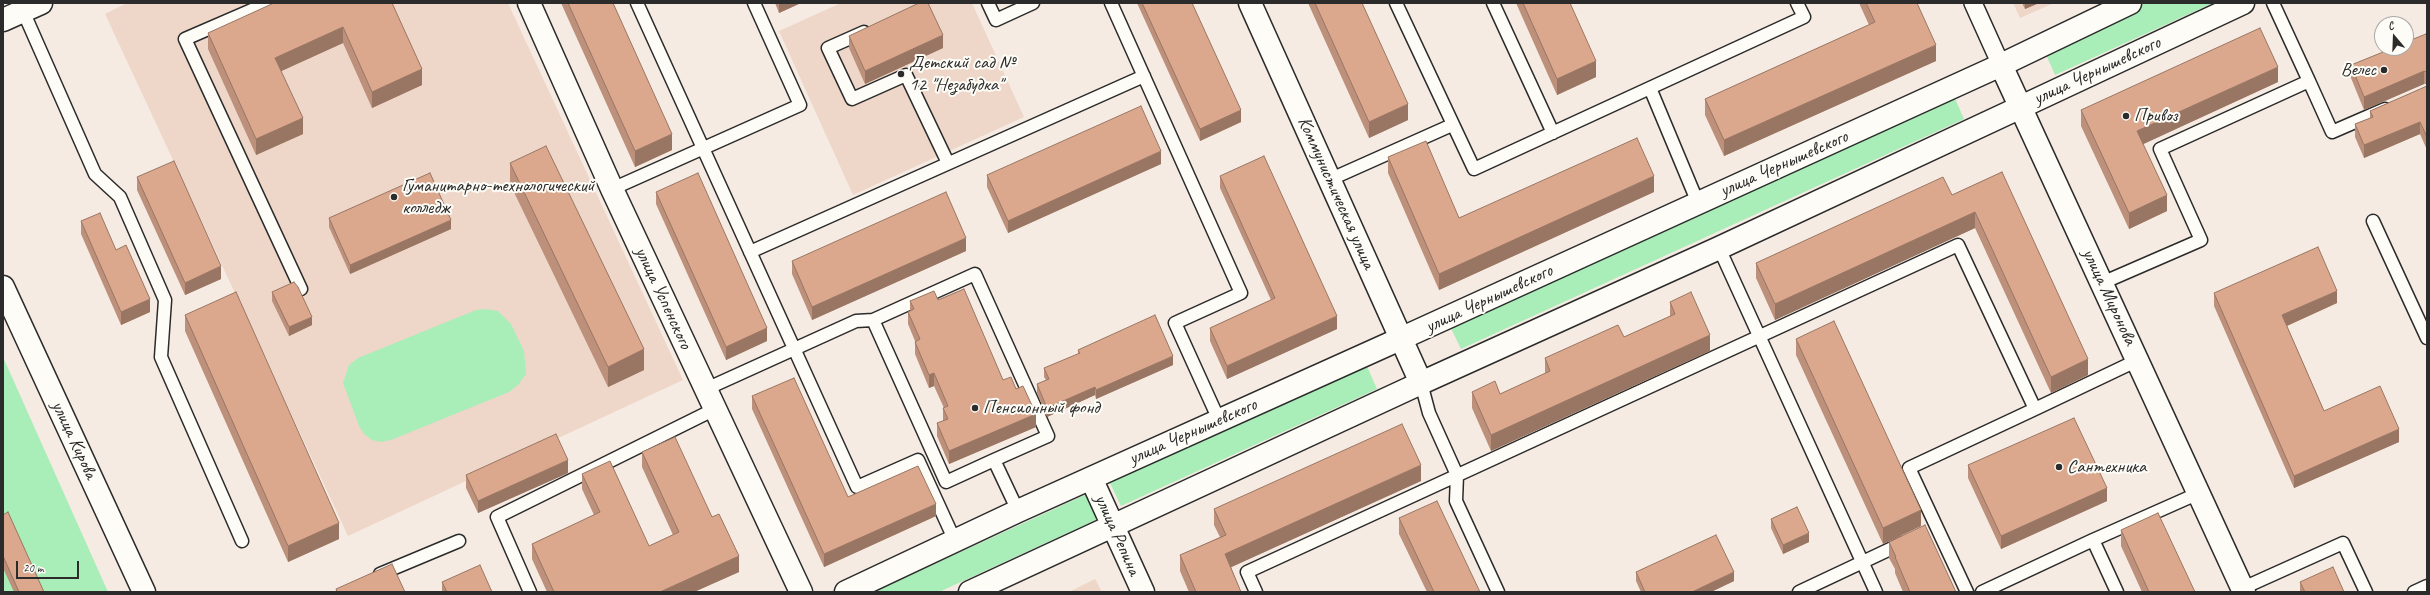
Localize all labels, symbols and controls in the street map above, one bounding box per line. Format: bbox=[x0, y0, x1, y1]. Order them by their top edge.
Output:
north arrow bbox=[2374, 16, 2414, 56]
text: С bbox=[2386, 18, 2395, 33]
street label: улица Чернышевского bbox=[2030, 32, 2164, 110]
place label: Детский сад № 12 "Незабудка" bbox=[909, 52, 1014, 96]
place label: Велес bbox=[2341, 59, 2376, 81]
marker: Велес bbox=[2379, 65, 2389, 75]
marker: Детский сад № 12 "Незабудка" bbox=[896, 69, 906, 79]
place label: Привоз bbox=[2134, 105, 2177, 127]
marker: Привоз bbox=[2121, 111, 2131, 121]
street label: Коммунистическая улица bbox=[1292, 113, 1380, 273]
street label: улица Чернышевского bbox=[1716, 126, 1852, 202]
place label: Гуманитарно-технологический колледж bbox=[402, 175, 594, 219]
marker: Гуманитарно-технологический колледж bbox=[389, 192, 399, 202]
street label: улица Успенского bbox=[629, 243, 697, 353]
street label: улица Миронова bbox=[2077, 245, 2141, 349]
street label: улица Чернышевского bbox=[1422, 260, 1556, 338]
street label: улица Чернышевского bbox=[1125, 394, 1261, 470]
street label: улица Кирова bbox=[46, 397, 102, 483]
place label: Пенсионный фонд bbox=[983, 397, 1099, 419]
marker: Пенсионный фонд bbox=[970, 403, 980, 413]
place label: Сантехника bbox=[2067, 456, 2146, 478]
marker: Сантехника bbox=[2054, 462, 2064, 472]
street label: улица Репина bbox=[1089, 491, 1145, 579]
scale bar bbox=[18, 553, 81, 579]
text: 20 m bbox=[23, 560, 43, 576]

